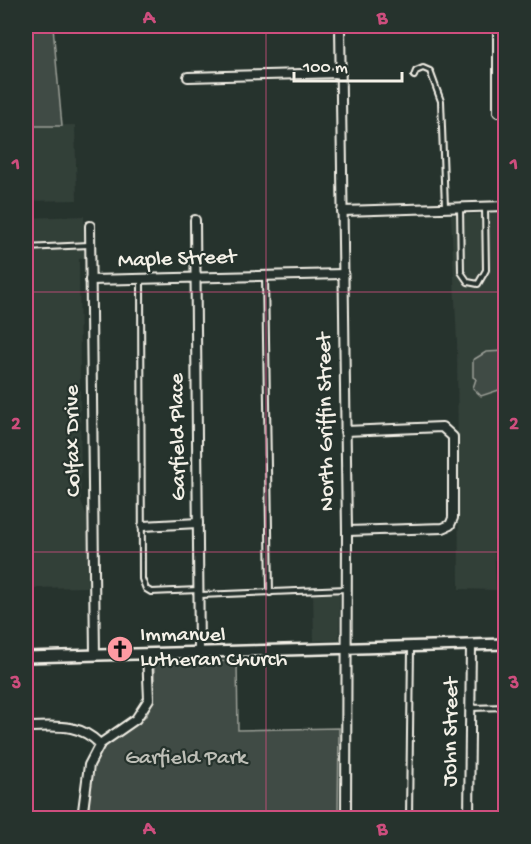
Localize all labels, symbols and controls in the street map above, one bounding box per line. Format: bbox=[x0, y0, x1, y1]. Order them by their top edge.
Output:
text: A bbox=[142, 8, 157, 31]
text: B bbox=[376, 8, 388, 31]
scale bar bbox=[294, 45, 402, 83]
text: 100 m bbox=[302, 58, 348, 79]
text: 1 bbox=[11, 154, 20, 177]
text: 1 bbox=[509, 154, 518, 177]
street label: Maple Street bbox=[117, 245, 239, 275]
street label: North Griffin Street bbox=[312, 330, 342, 512]
street label: Garfield Place bbox=[165, 372, 193, 501]
street label: Colfax Drive bbox=[60, 384, 88, 497]
text: 2 bbox=[11, 414, 21, 437]
text: 2 bbox=[509, 414, 519, 437]
place label: Immanuel Lutheran Church bbox=[140, 623, 288, 674]
church icon: Immanuel Lutheran Church bbox=[105, 634, 135, 664]
text: 3 bbox=[10, 673, 21, 696]
text: 3 bbox=[508, 673, 519, 696]
street label: John Street bbox=[438, 675, 466, 787]
park label: Garfield Park bbox=[125, 746, 249, 772]
text: A bbox=[142, 819, 157, 842]
text: B bbox=[376, 819, 388, 842]

